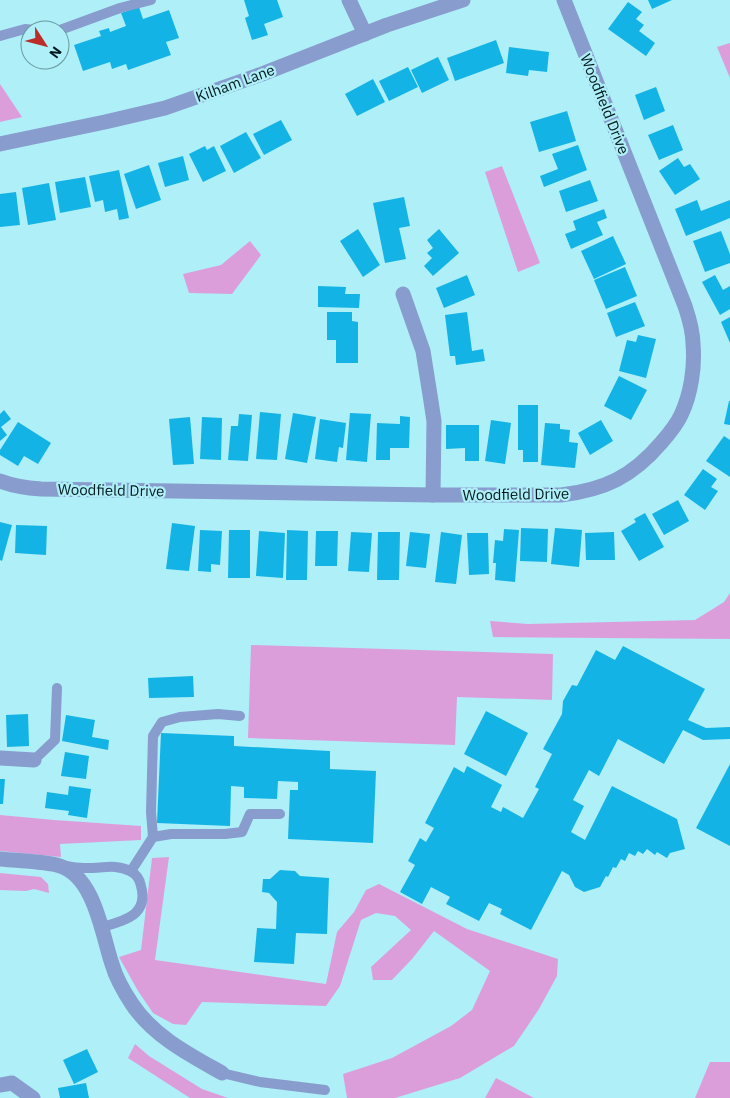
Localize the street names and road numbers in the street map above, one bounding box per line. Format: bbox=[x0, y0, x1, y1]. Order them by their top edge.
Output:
street label: Woodfield Drive bbox=[576, 51, 634, 157]
street label: Kilham Lane bbox=[193, 60, 277, 106]
street label: Woodfield Drive bbox=[58, 480, 164, 500]
street label: Woodfield Drive bbox=[463, 484, 569, 504]

